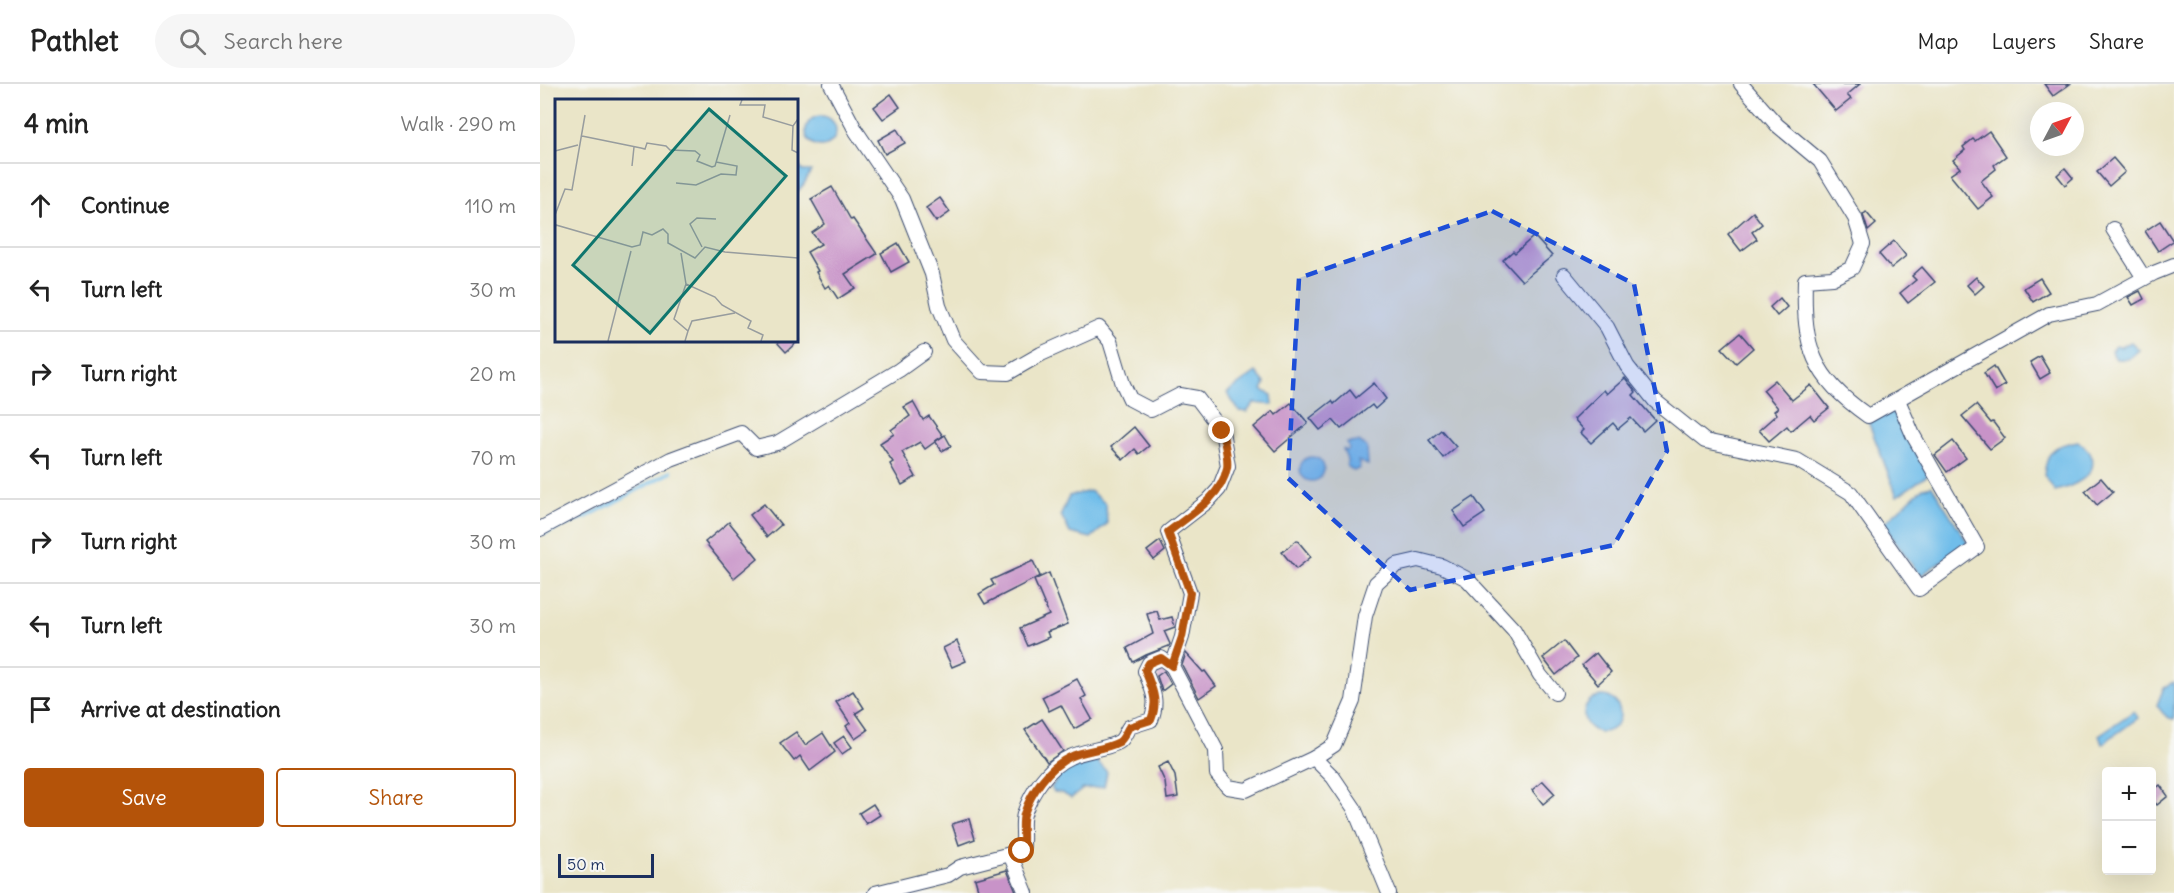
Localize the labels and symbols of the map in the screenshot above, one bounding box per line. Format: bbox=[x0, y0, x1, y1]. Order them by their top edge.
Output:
inset map bbox=[555, 99, 798, 342]
north arrow bbox=[2030, 102, 2084, 156]
route end bbox=[1208, 417, 1234, 443]
route start bbox=[1008, 837, 1034, 863]
scale bar bbox=[558, 851, 654, 878]

